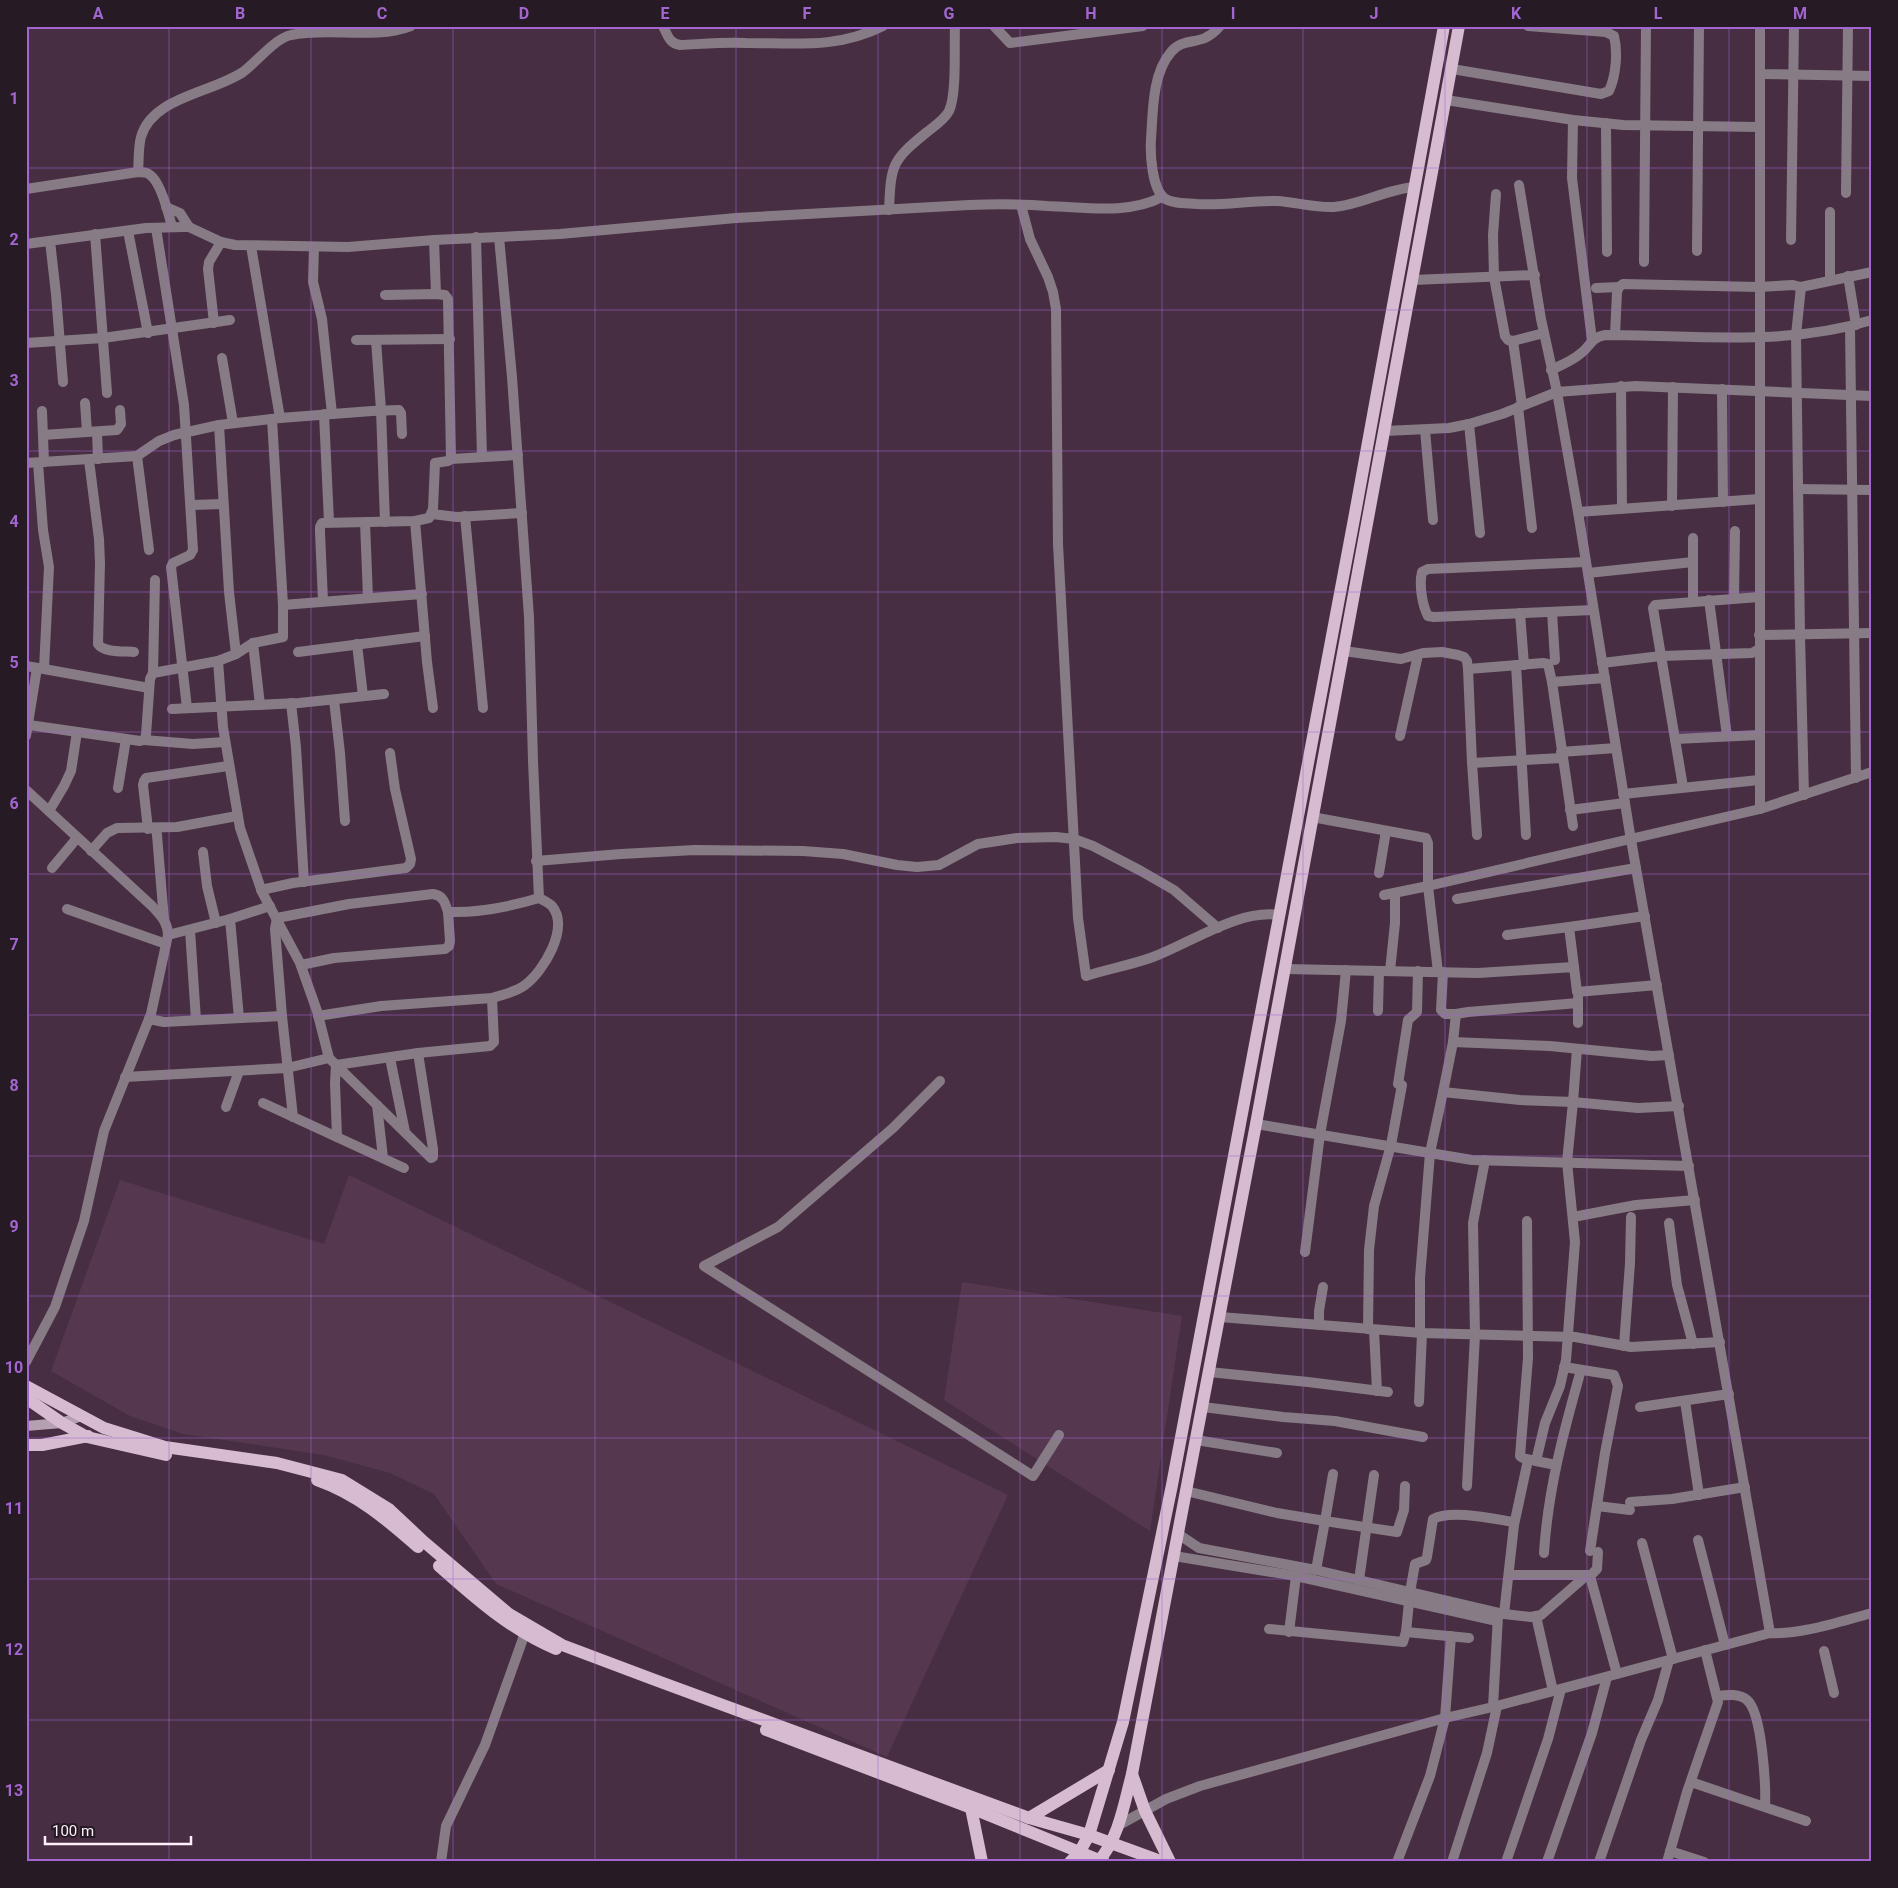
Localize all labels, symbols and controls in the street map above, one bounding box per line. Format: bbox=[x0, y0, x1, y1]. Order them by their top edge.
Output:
text: A bbox=[93, 4, 104, 23]
text: B bbox=[235, 4, 245, 23]
text: C bbox=[377, 4, 387, 23]
text: D bbox=[519, 4, 529, 23]
text: E bbox=[661, 4, 670, 23]
text: F bbox=[803, 4, 812, 23]
text: G bbox=[944, 4, 955, 23]
text: H bbox=[1085, 4, 1097, 23]
text: I bbox=[1231, 4, 1235, 23]
text: J bbox=[1370, 4, 1378, 23]
text: K bbox=[1511, 4, 1522, 23]
text: L bbox=[1654, 4, 1663, 23]
text: M bbox=[1793, 4, 1807, 23]
text: 1 bbox=[9, 89, 19, 108]
text: 2 bbox=[9, 230, 19, 249]
text: 3 bbox=[9, 371, 19, 390]
text: 4 bbox=[9, 512, 19, 531]
text: 5 bbox=[9, 653, 19, 672]
text: 6 bbox=[9, 794, 19, 813]
text: 7 bbox=[9, 935, 19, 954]
text: 8 bbox=[9, 1076, 19, 1095]
text: 9 bbox=[9, 1217, 19, 1236]
text: 10 bbox=[5, 1358, 23, 1377]
text: 11 bbox=[5, 1499, 23, 1518]
text: 12 bbox=[5, 1640, 23, 1659]
text: 13 bbox=[5, 1781, 23, 1800]
scale bar bbox=[45, 1813, 191, 1845]
text: 100 m bbox=[52, 1822, 94, 1840]

